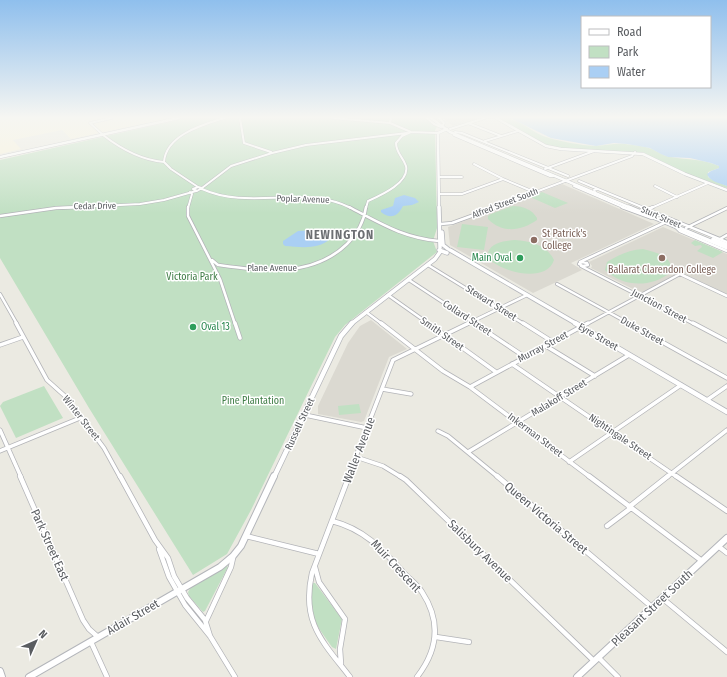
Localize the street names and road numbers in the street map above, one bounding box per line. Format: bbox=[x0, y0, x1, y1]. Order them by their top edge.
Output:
street label: Alfred Street South bbox=[471, 186, 540, 220]
street label: Poplar Avenue bbox=[276, 193, 330, 205]
street label: Cedar Drive bbox=[74, 201, 117, 211]
street label: Sturt Street bbox=[640, 204, 683, 230]
street label: Plane Avenue bbox=[247, 263, 297, 273]
street label: Stewart Street bbox=[463, 283, 519, 324]
street label: Junction Street bbox=[629, 286, 689, 326]
street label: Collard Street bbox=[440, 298, 494, 339]
street label: Duke Street bbox=[618, 314, 666, 348]
street label: Smith Street bbox=[418, 315, 467, 354]
street label: Eyre Street bbox=[576, 321, 621, 354]
street label: Murray Street bbox=[516, 328, 571, 365]
street label: Malakoff Street bbox=[529, 376, 589, 419]
street label: Winter Street bbox=[60, 393, 103, 443]
street label: Russell Street bbox=[283, 395, 318, 452]
street label: Inkerman Street bbox=[505, 410, 565, 460]
street label: Nightingale Street bbox=[586, 412, 654, 463]
street label: Waller Avenue bbox=[340, 415, 378, 485]
street label: Queen Victoria Street bbox=[501, 479, 591, 557]
street label: Park Street East bbox=[28, 507, 72, 583]
street label: Salisbury Avenue bbox=[445, 517, 515, 585]
street label: Muir Crescent bbox=[368, 537, 424, 595]
street label: Pleasant Street South bbox=[608, 567, 696, 649]
street label: Adair Street bbox=[104, 596, 162, 638]

